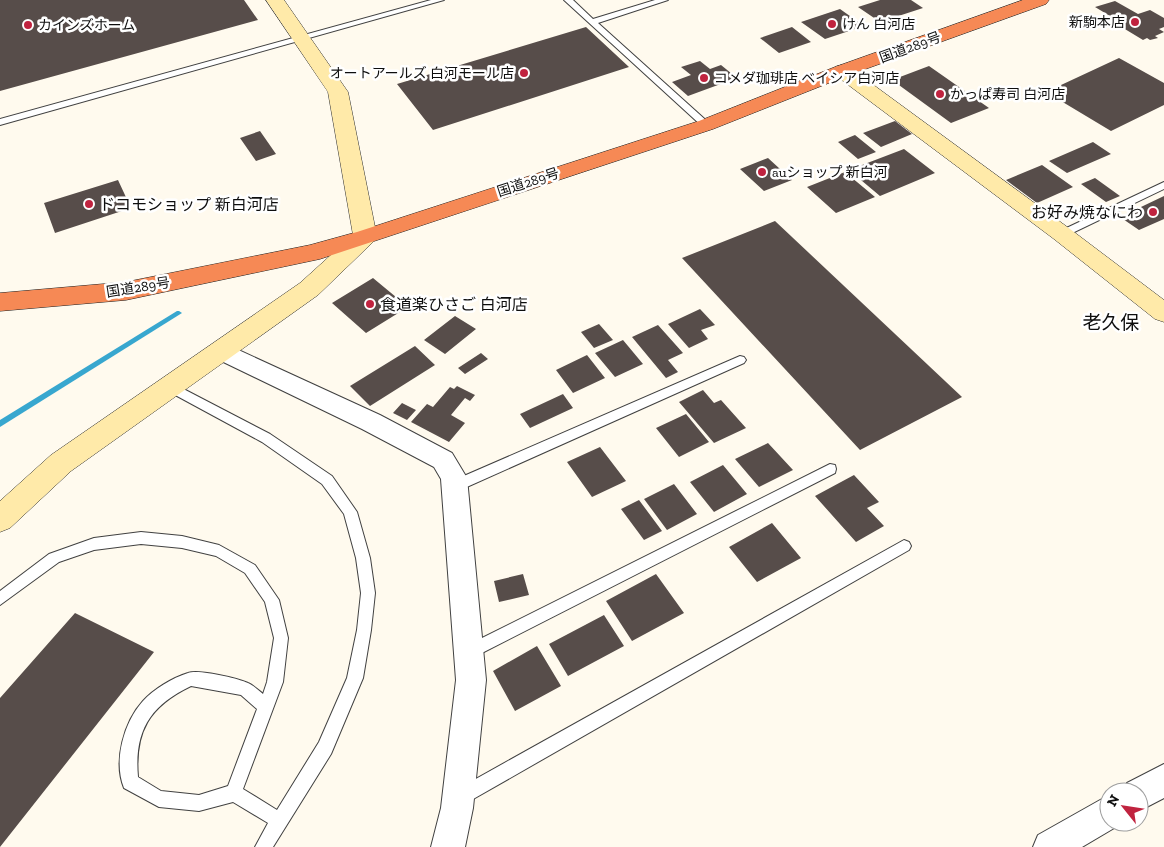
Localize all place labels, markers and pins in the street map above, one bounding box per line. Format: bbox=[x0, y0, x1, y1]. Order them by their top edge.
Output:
place label: 新駒本店 bbox=[1069, 14, 1125, 31]
place label: けん 白河店 bbox=[842, 16, 915, 33]
marker: 新駒本店 bbox=[1129, 16, 1141, 28]
place label: カインズホーム bbox=[38, 17, 135, 34]
marker: けん 白河店 bbox=[826, 18, 838, 30]
marker: カインズホーム bbox=[22, 19, 34, 31]
place label: オートアールズ 白河モール店 bbox=[330, 65, 514, 82]
marker: オートアールズ 白河モール店 bbox=[518, 67, 530, 79]
place label: コメダ珈琲店 ベイシア白河店 bbox=[714, 70, 899, 87]
marker: コメダ珈琲店 ベイシア白河店 bbox=[698, 72, 710, 84]
place label: かっぱ寿司 白河店 bbox=[950, 86, 1065, 103]
marker: かっぱ寿司 白河店 bbox=[934, 88, 946, 100]
place label: auショップ 新白河 bbox=[772, 164, 888, 181]
marker: auショップ 新白河 bbox=[756, 166, 768, 178]
place label: ドコモショップ 新白河店 bbox=[99, 195, 279, 214]
marker: ドコモショップ 新白河店 bbox=[83, 198, 95, 210]
place label: お好み焼なにわ bbox=[1031, 203, 1143, 222]
marker: お好み焼なにわ bbox=[1147, 206, 1159, 218]
place label: 食道楽ひさご 白河店 bbox=[380, 295, 528, 314]
marker: 食道楽ひさご 白河店 bbox=[364, 298, 376, 310]

